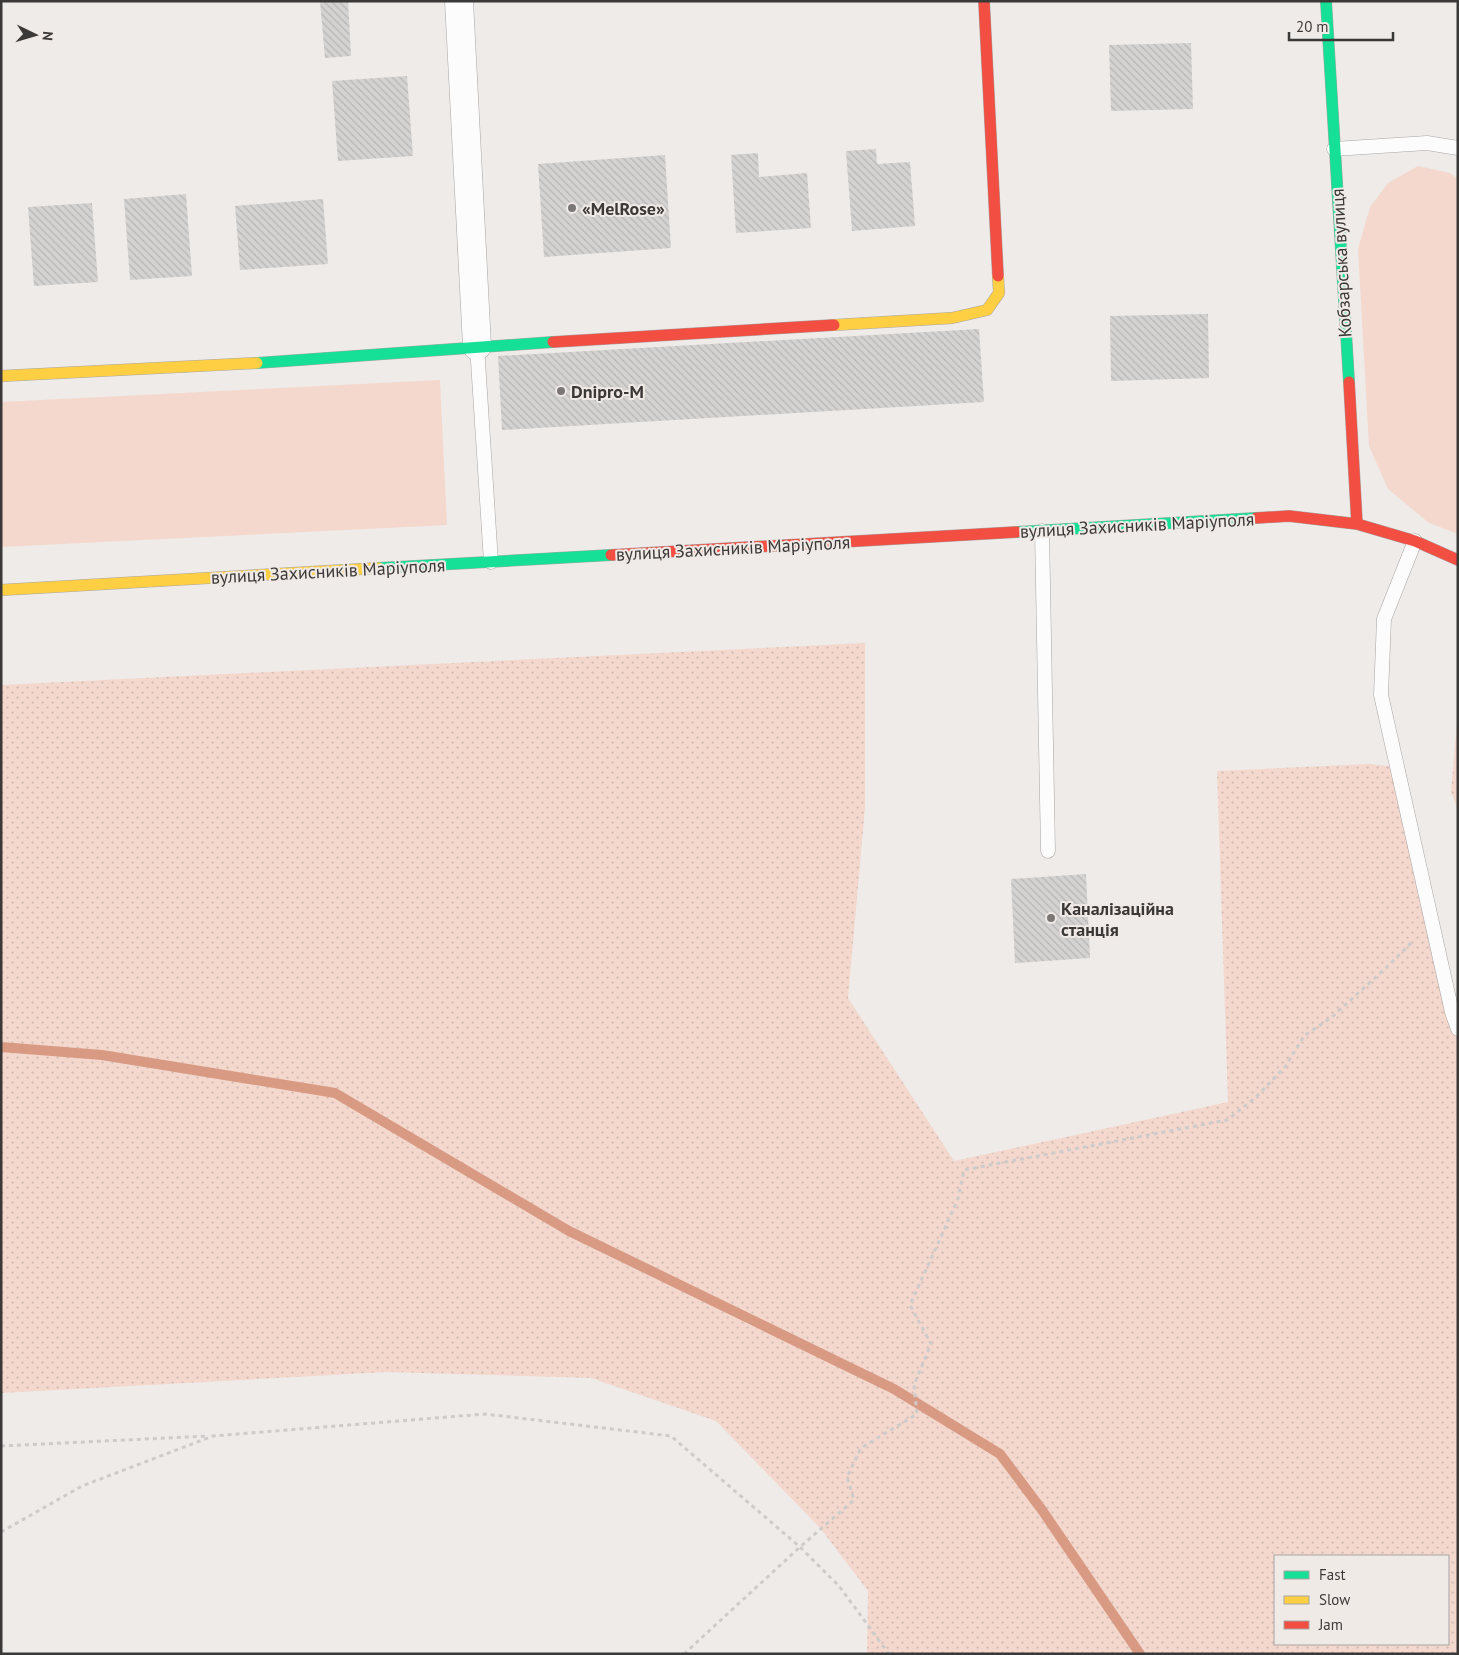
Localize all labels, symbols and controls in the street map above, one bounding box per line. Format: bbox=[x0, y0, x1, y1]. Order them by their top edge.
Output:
north arrow bbox=[10, 10, 60, 60]
scale bar bbox=[1289, 10, 1393, 42]
text: 20 m bbox=[1296, 17, 1329, 36]
text: N bbox=[39, 31, 57, 42]
street label: Кобзарська вулиця bbox=[1326, 188, 1356, 338]
place label: «MelRose» bbox=[582, 197, 665, 220]
marker: «MelRose» bbox=[566, 202, 578, 214]
place label: Dnipro-M bbox=[571, 380, 644, 403]
marker: Dnipro-M bbox=[555, 385, 567, 397]
street label: вулиця Захисників Маріуполя bbox=[1019, 507, 1255, 543]
street label: вулиця Захисників Маріуполя bbox=[615, 530, 851, 566]
street label: вулиця Захисників Маріуполя bbox=[210, 553, 446, 589]
place label: Каналізаційна станція bbox=[1061, 897, 1174, 941]
marker: Каналізаційна станція bbox=[1045, 912, 1057, 924]
legend bbox=[1274, 1555, 1449, 1645]
text: Fast bbox=[1319, 1565, 1346, 1584]
text: Slow bbox=[1319, 1590, 1350, 1609]
text: Jam bbox=[1318, 1615, 1343, 1634]

